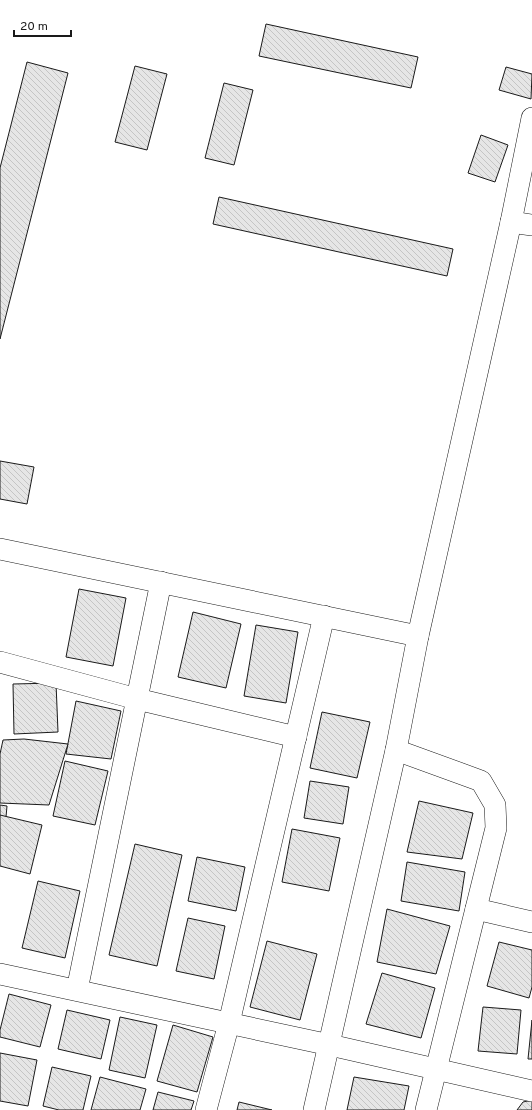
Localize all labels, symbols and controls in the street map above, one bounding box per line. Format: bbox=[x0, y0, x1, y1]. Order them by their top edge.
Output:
scale bar bbox=[14, 12, 71, 38]
text: 20 m bbox=[20, 19, 48, 35]

